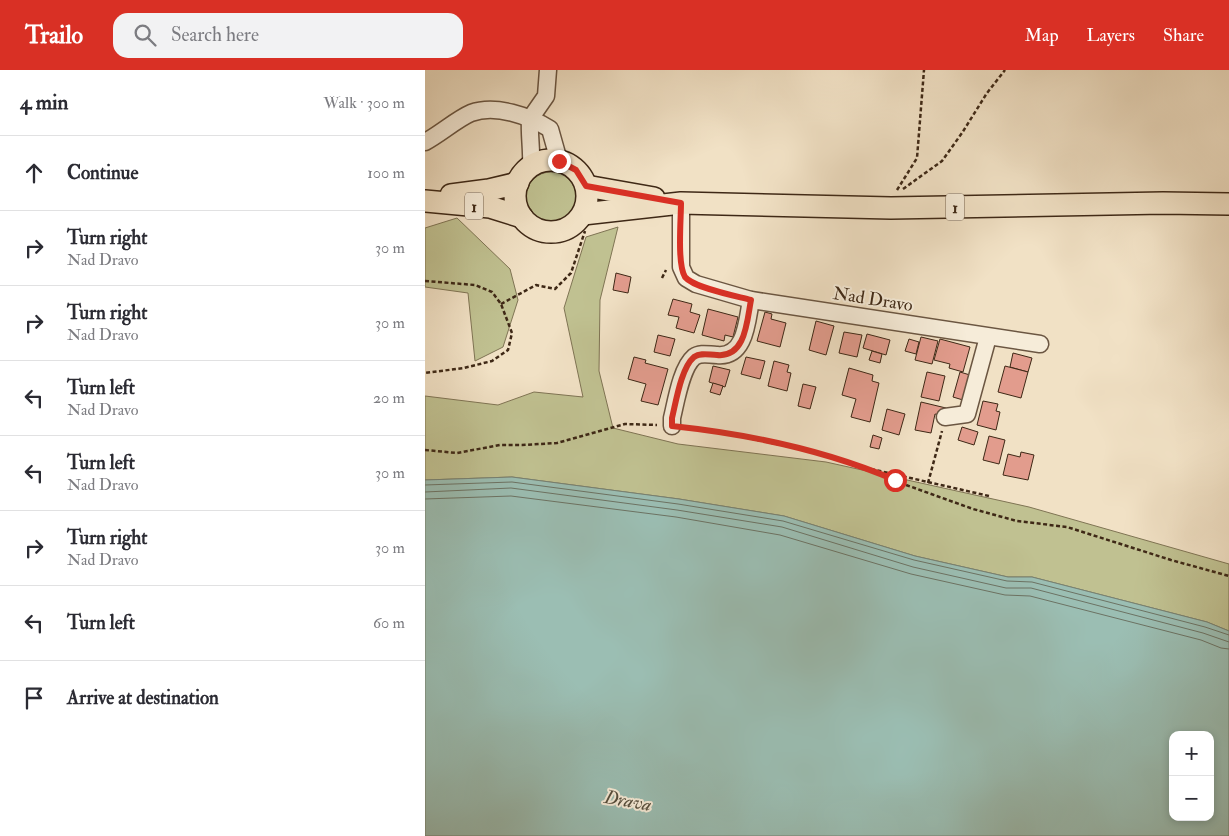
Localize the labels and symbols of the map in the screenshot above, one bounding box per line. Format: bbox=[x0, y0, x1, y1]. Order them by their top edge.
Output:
route end bbox=[548, 150, 571, 173]
road number: 1 bbox=[465, 192, 483, 220]
road number: 1 bbox=[946, 194, 964, 220]
street label: Nad Dravo bbox=[831, 282, 915, 317]
route start bbox=[884, 469, 907, 492]
water label: Drava bbox=[601, 785, 653, 817]

